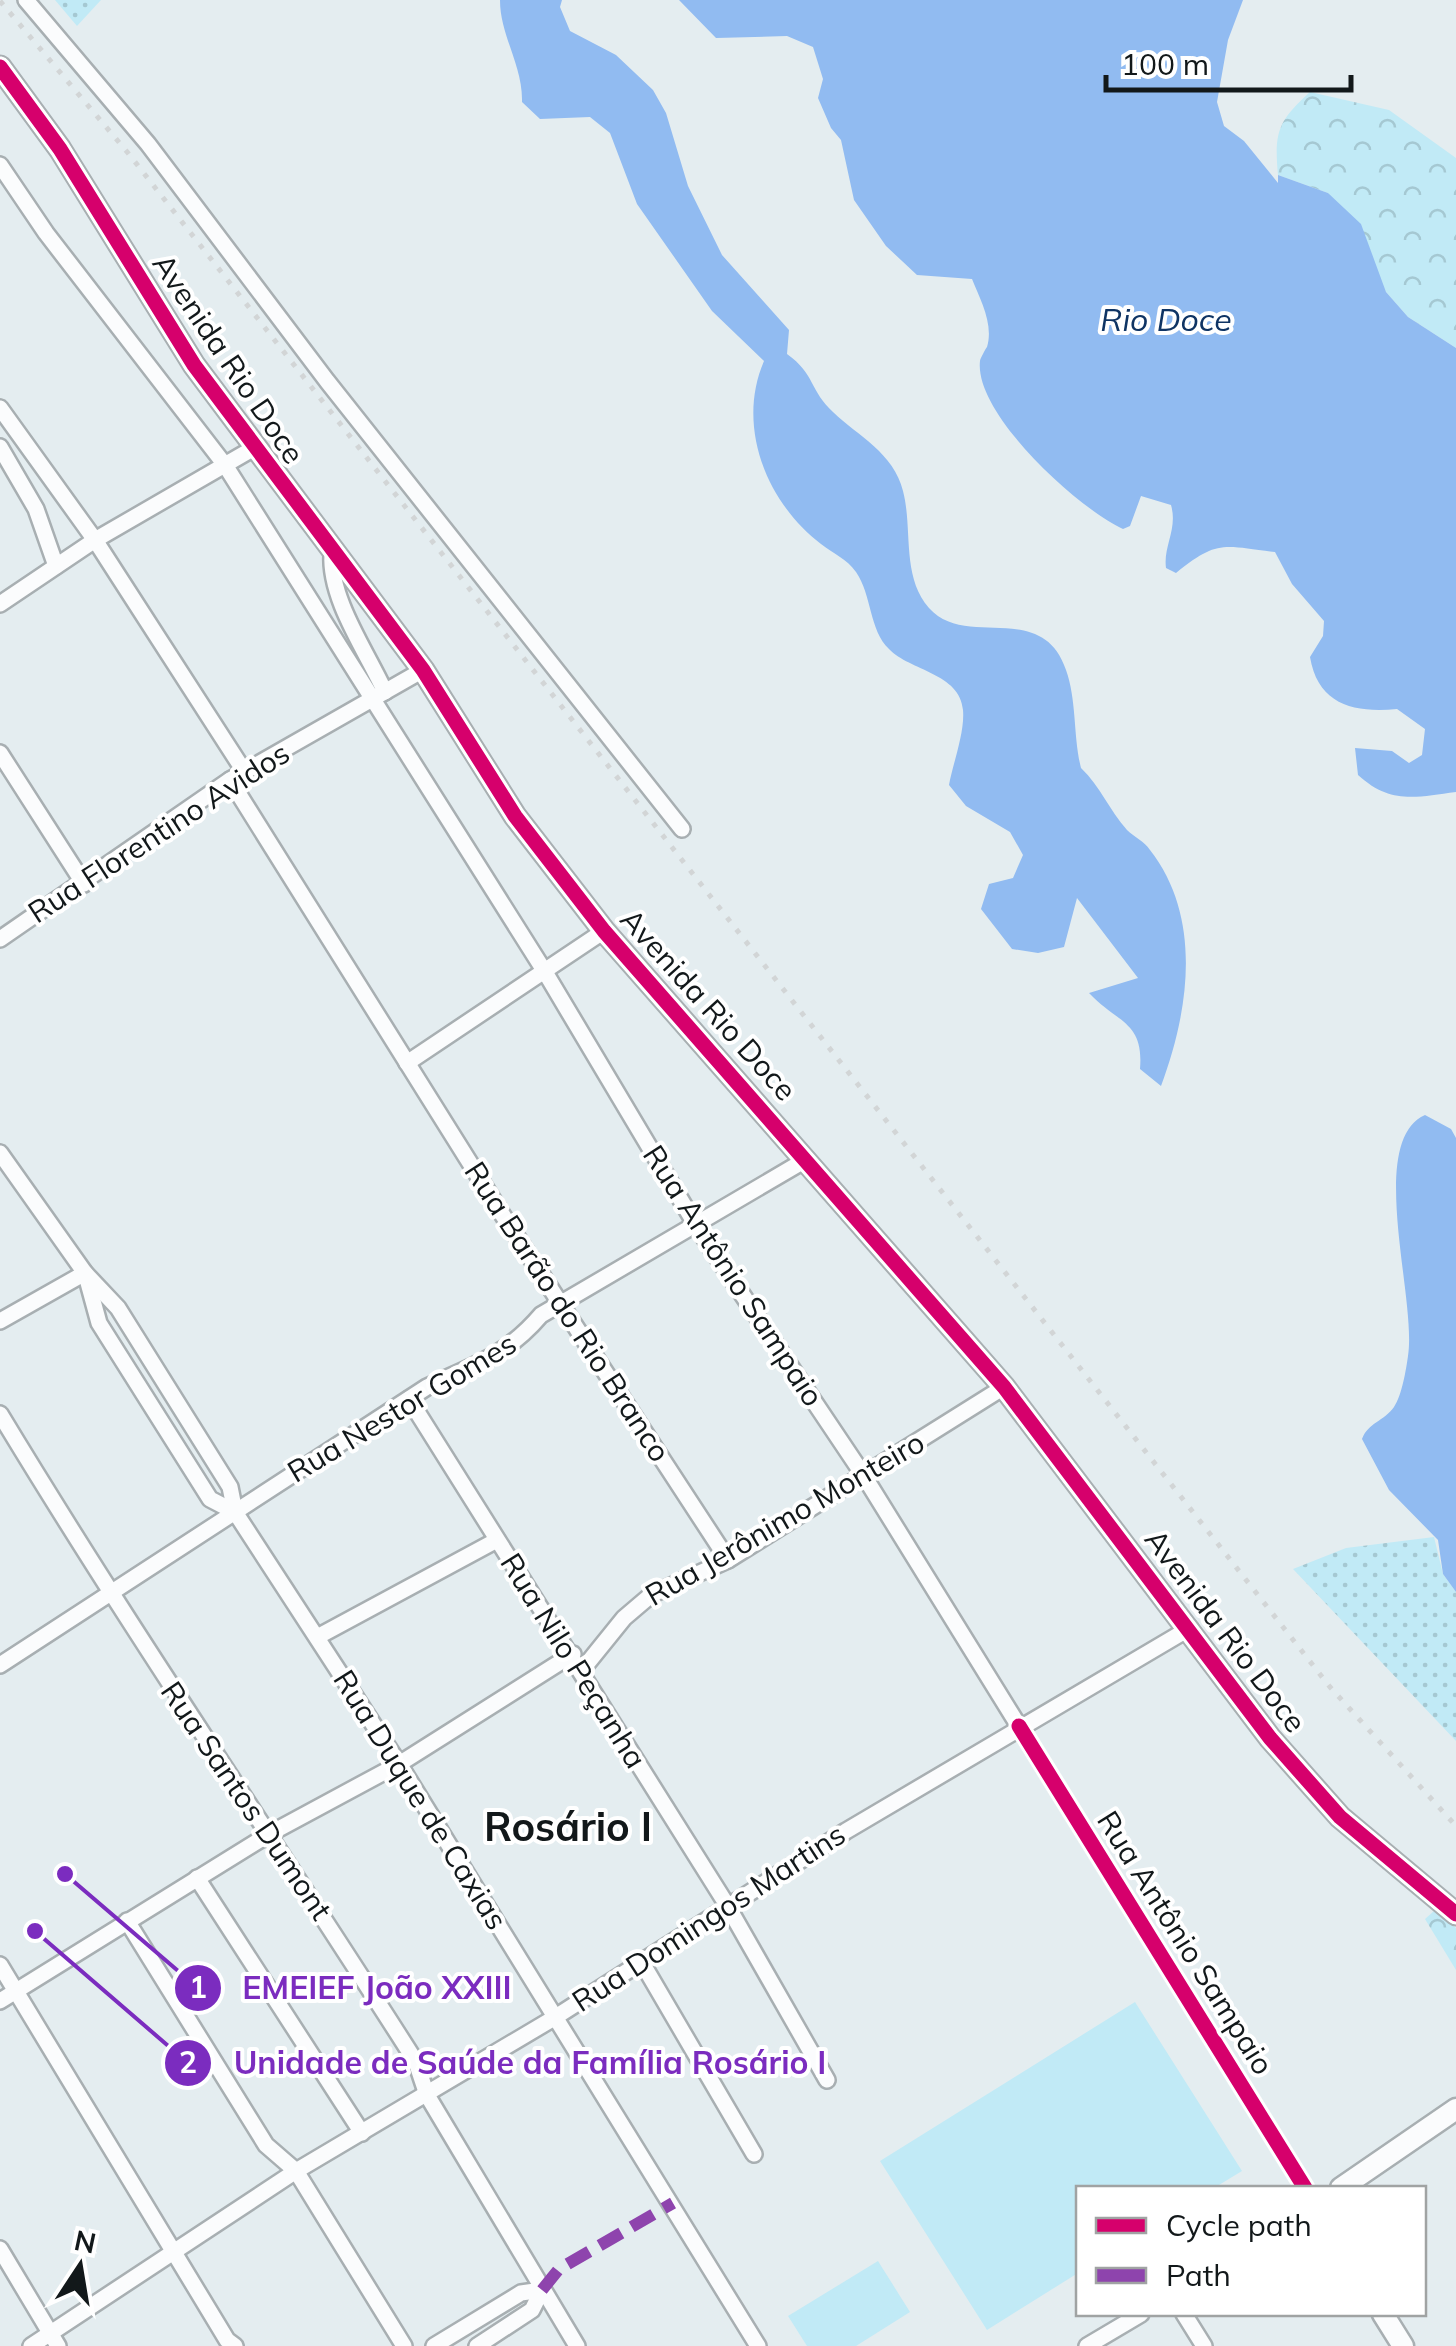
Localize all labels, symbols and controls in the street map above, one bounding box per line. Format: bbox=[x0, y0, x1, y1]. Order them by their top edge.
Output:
scale bar bbox=[1106, 30, 1351, 92]
text: 100 m bbox=[1121, 45, 1209, 83]
street label: Avenida Rio Doce bbox=[145, 246, 313, 471]
water label: Rio Doce bbox=[1100, 299, 1232, 339]
street label: Rua Florentino Avidos bbox=[21, 733, 296, 931]
street label: Avenida Rio Doce bbox=[613, 901, 805, 1108]
street label: Rua Antônio Sampaio bbox=[635, 1138, 833, 1413]
street label: Rua Barão do Rio Branco bbox=[456, 1154, 679, 1469]
street label: Rua Nestor Gomes bbox=[280, 1324, 523, 1490]
street label: Rua Jerônimo Monteiro bbox=[638, 1423, 931, 1614]
street label: Avenida Rio Doce bbox=[1137, 1521, 1315, 1740]
street label: Rua Nilo Peçanha bbox=[492, 1546, 655, 1775]
street label: Rua Duque de Caxias bbox=[325, 1662, 516, 1936]
street label: Rua Santos Dumont bbox=[153, 1674, 341, 1927]
district label: Rosário I bbox=[484, 1801, 652, 1851]
street label: Rua Antônio Sampaio bbox=[1089, 1803, 1283, 2081]
street label: Rua Domingos Martins bbox=[565, 1815, 852, 2020]
callout: EMEIEF João XXIII bbox=[173, 1957, 532, 2019]
text: EMEIEF João XXIII bbox=[242, 1967, 512, 2007]
text: 1 bbox=[189, 1968, 207, 2006]
callout: Unidade de Saúde da Família Rosário I bbox=[163, 2032, 846, 2094]
text: Unidade de Saúde da Família Rosário I bbox=[234, 2042, 826, 2082]
text: 2 bbox=[179, 2043, 197, 2081]
legend bbox=[1076, 2186, 1426, 2316]
text: Cycle path bbox=[1166, 2206, 1312, 2244]
north arrow bbox=[30, 2216, 130, 2316]
text: N bbox=[71, 2222, 99, 2260]
text: Path bbox=[1166, 2256, 1231, 2294]

